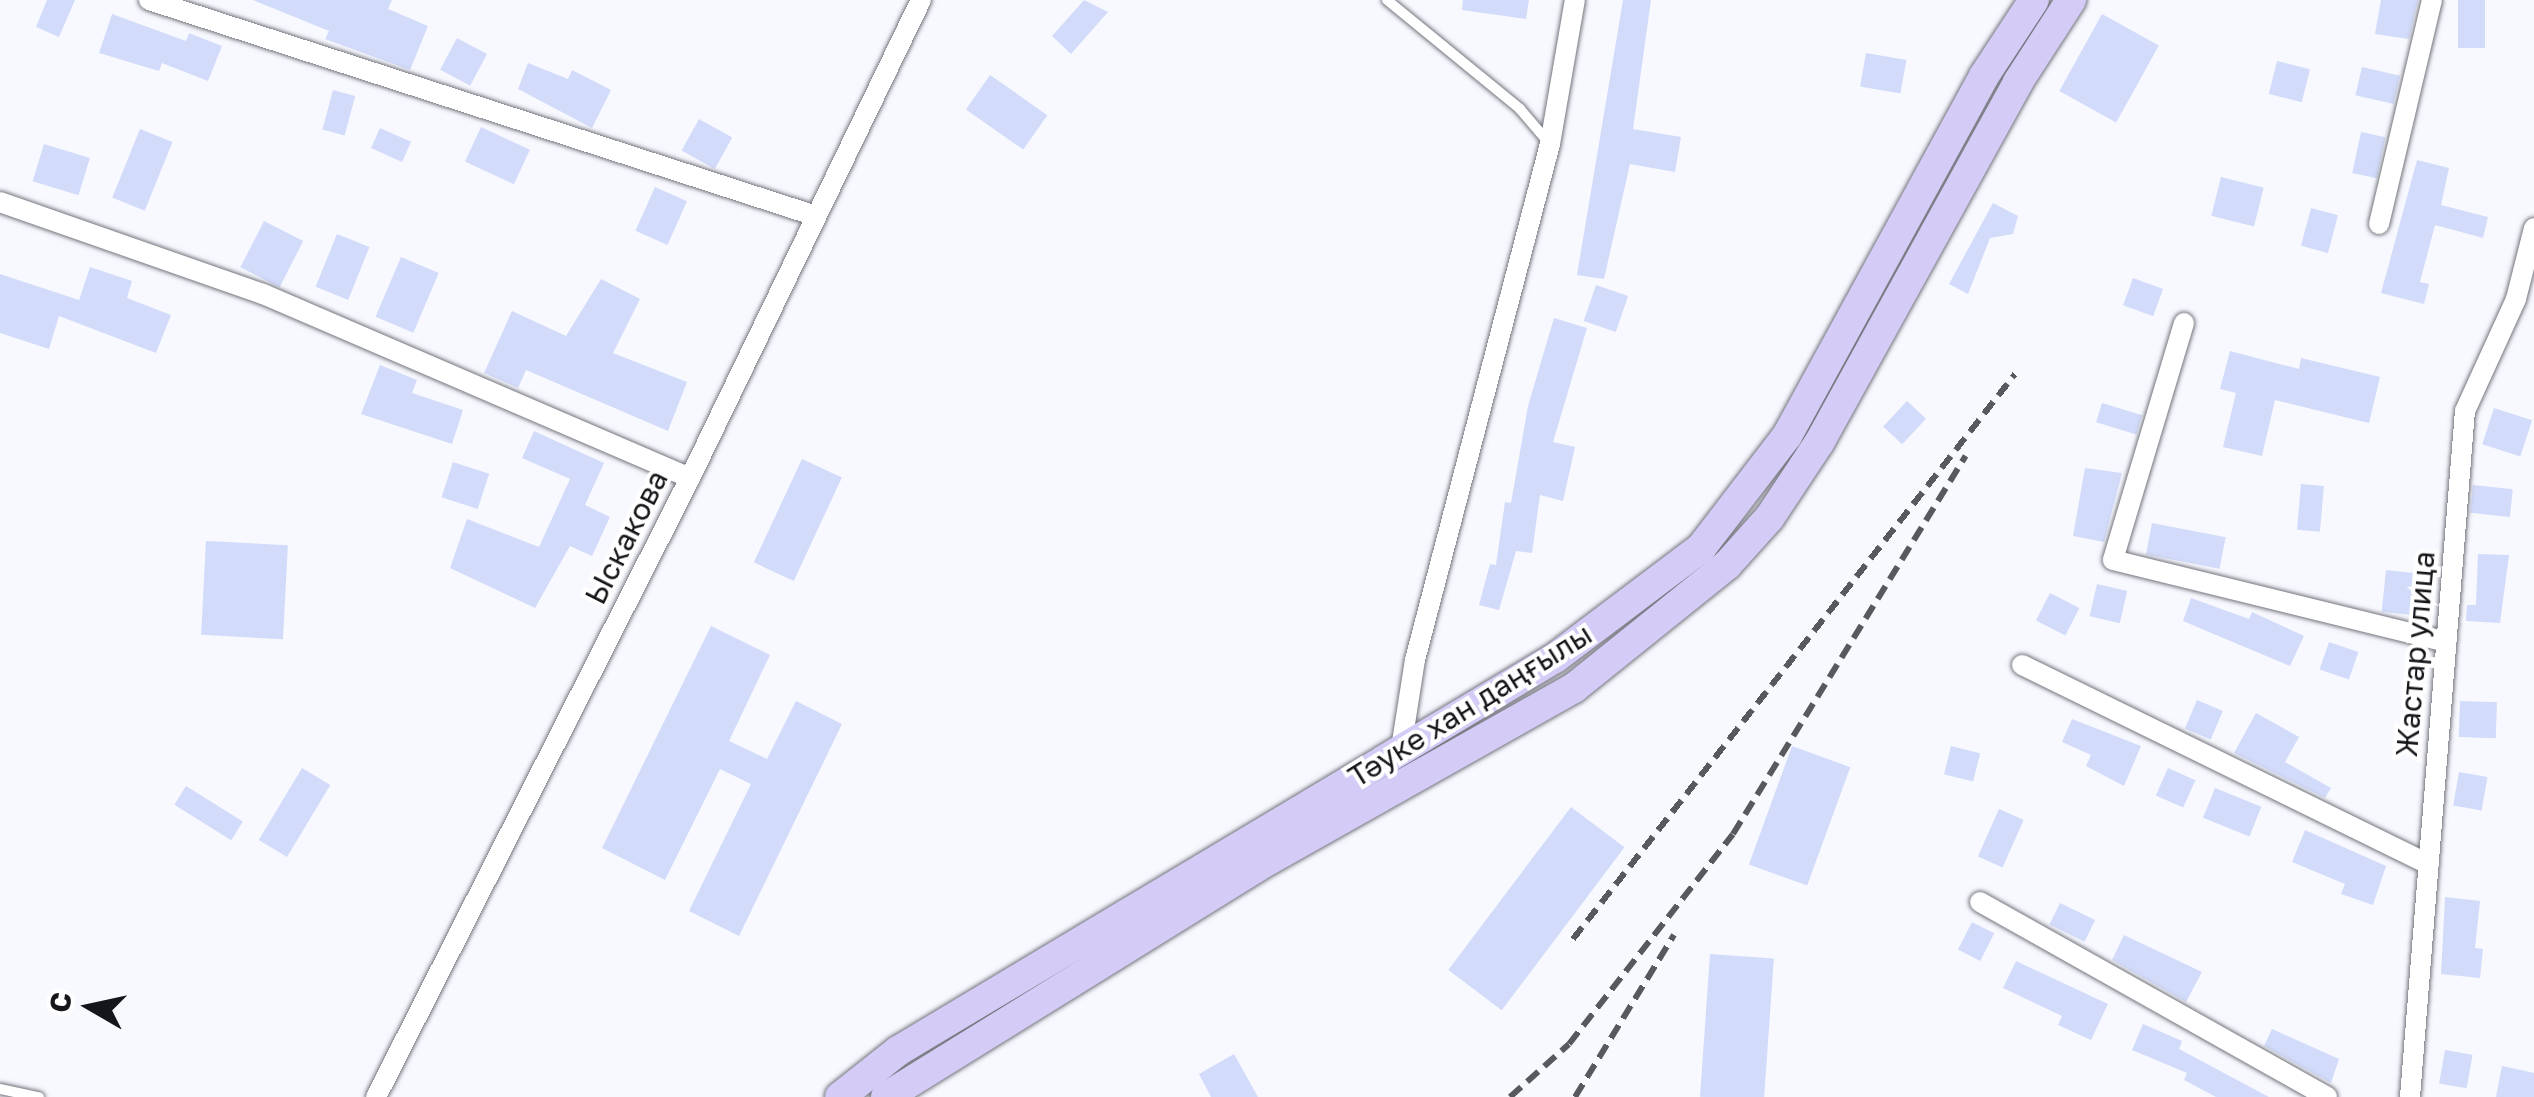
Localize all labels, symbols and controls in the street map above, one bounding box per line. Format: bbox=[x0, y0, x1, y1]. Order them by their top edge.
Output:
street label: Ыскакова bbox=[577, 464, 675, 610]
street label: Жастар улица bbox=[2388, 549, 2442, 759]
street label: Тәуке хан даңғылы bbox=[1342, 615, 1598, 795]
north arrow bbox=[40, 957, 140, 1057]
text: С bbox=[42, 990, 78, 1015]

